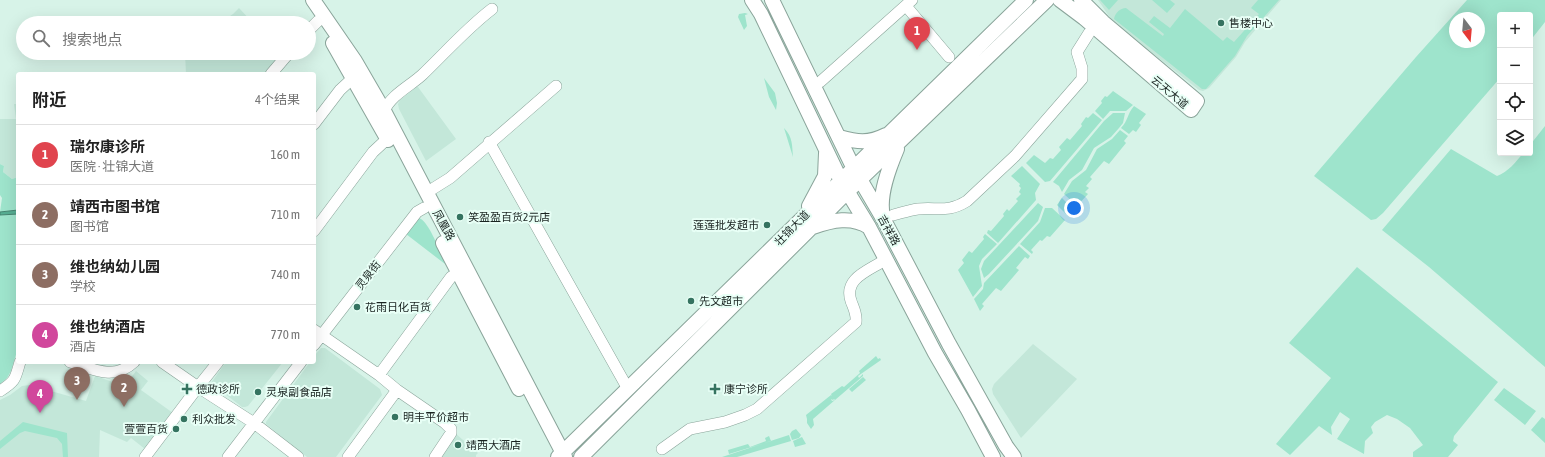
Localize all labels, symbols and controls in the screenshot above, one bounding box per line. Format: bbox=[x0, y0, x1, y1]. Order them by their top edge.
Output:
north arrow bbox=[1449, 12, 1485, 48]
map controls bbox=[1497, 12, 1533, 156]
button: + bbox=[1497, 12, 1533, 48]
search box bbox=[16, 16, 316, 60]
pin: 1 bbox=[904, 17, 930, 50]
place label: 售楼中心 bbox=[1229, 17, 1273, 29]
marker: 售楼中心 bbox=[1216, 18, 1226, 28]
icon: search bbox=[30, 27, 52, 49]
text: 搜索地点 bbox=[62, 31, 122, 48]
button: − bbox=[1497, 48, 1533, 84]
street label: 云天大道 bbox=[1149, 73, 1191, 111]
button: locate bbox=[1497, 84, 1533, 120]
text: 附近 bbox=[32, 90, 66, 110]
text: 4个结果 bbox=[255, 92, 300, 107]
button: layers bbox=[1497, 120, 1533, 156]
text: 瑞尔康诊所 bbox=[70, 138, 145, 155]
text: 1 bbox=[42, 147, 48, 162]
text: 160 m bbox=[271, 147, 300, 162]
text: 医院 · 壮锦大道 bbox=[70, 159, 154, 174]
text: 靖西市图书馆 bbox=[70, 198, 160, 215]
your location bbox=[1064, 198, 1084, 218]
text: 2 bbox=[42, 207, 48, 222]
text: 710 m bbox=[271, 207, 300, 222]
street label: 凤凰路 bbox=[431, 208, 457, 242]
street label: 壮锦大道 bbox=[772, 208, 812, 248]
place label: 笑盈盈百货2元店 bbox=[468, 211, 550, 223]
marker: 笑盈盈百货2元店 bbox=[455, 212, 465, 222]
street label: 吉祥路 bbox=[876, 213, 902, 247]
text: 图书馆 bbox=[70, 219, 109, 234]
place label: 莲莲批发超市 bbox=[693, 219, 759, 231]
marker: 莲莲批发超市 bbox=[762, 220, 772, 230]
text: 维也纳幼儿园 bbox=[70, 258, 160, 275]
street label: 灵泉街 bbox=[353, 258, 383, 292]
text: 3 bbox=[42, 267, 48, 282]
text: 740 m bbox=[271, 267, 300, 282]
text: 学校 bbox=[70, 279, 96, 294]
place label: 先文超市 bbox=[699, 295, 743, 307]
marker: 先文超市 bbox=[686, 296, 696, 306]
place label: 花雨日化百货 bbox=[365, 301, 431, 313]
marker: 花雨日化百货 bbox=[352, 302, 362, 312]
text: 维也纳酒店 bbox=[70, 318, 145, 335]
text: 4 bbox=[42, 327, 48, 342]
text: 770 m bbox=[271, 327, 300, 342]
text: 酒店 bbox=[70, 339, 96, 354]
pin: 3 bbox=[64, 367, 90, 400]
pin: 2 bbox=[111, 374, 137, 407]
pin: 4 bbox=[27, 380, 53, 413]
marker: 德政诊所 bbox=[181, 383, 193, 395]
place label: 德政诊所 bbox=[196, 383, 240, 395]
marker: 康宁诊所 bbox=[709, 383, 721, 395]
place label: 康宁诊所 bbox=[724, 383, 768, 395]
place label: 灵泉副食品店 bbox=[266, 386, 332, 398]
marker: 灵泉副食品店 bbox=[253, 387, 263, 397]
place label: 明丰平价超市 bbox=[403, 411, 469, 423]
marker: 明丰平价超市 bbox=[390, 412, 400, 422]
place label: 利众批发 bbox=[192, 413, 236, 425]
marker: 利众批发 bbox=[179, 414, 189, 424]
place label: 萱萱百货 bbox=[124, 423, 168, 435]
marker: 萱萱百货 bbox=[171, 424, 181, 434]
place label: 靖西大酒店 bbox=[466, 439, 521, 451]
marker: 靖西大酒店 bbox=[453, 440, 463, 450]

